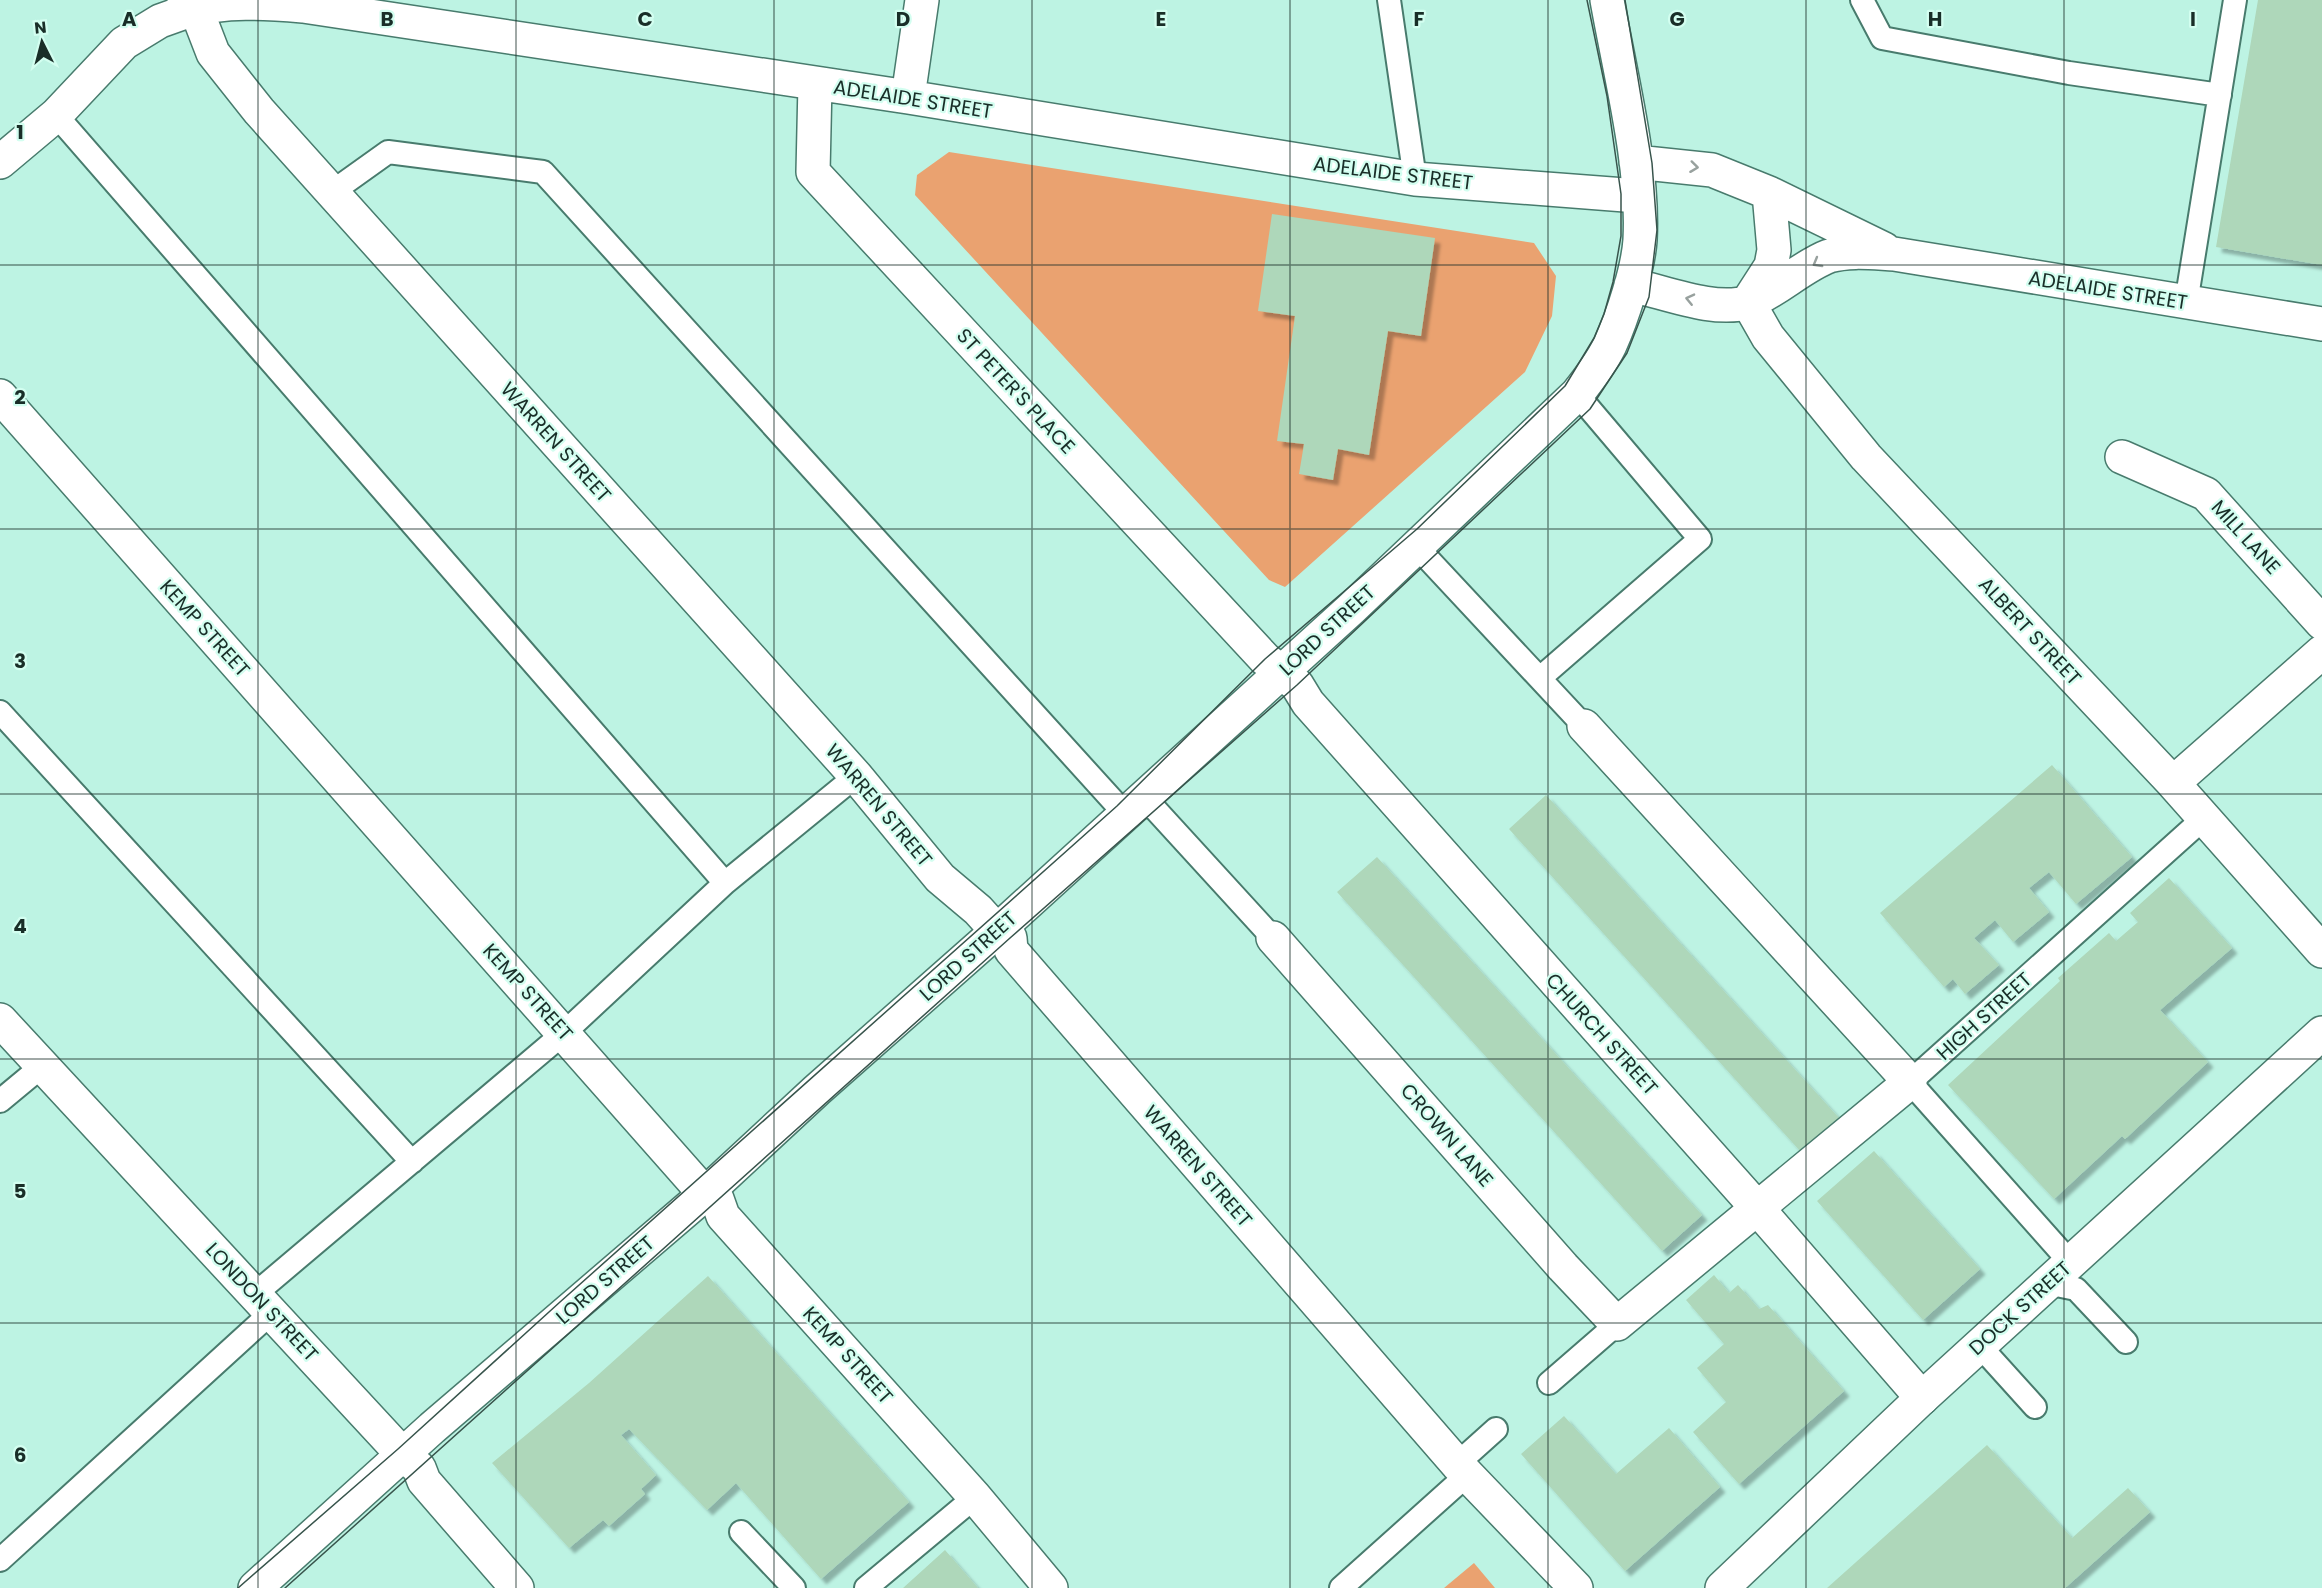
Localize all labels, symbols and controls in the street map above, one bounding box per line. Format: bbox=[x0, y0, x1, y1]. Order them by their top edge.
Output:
text: A bbox=[122, 5, 137, 33]
text: B bbox=[380, 5, 394, 33]
text: C bbox=[637, 5, 653, 33]
text: D bbox=[896, 5, 910, 33]
text: E bbox=[1156, 5, 1166, 33]
text: F bbox=[1414, 5, 1425, 33]
text: G bbox=[1669, 5, 1685, 33]
text: H bbox=[1928, 5, 1942, 33]
text: I bbox=[2190, 5, 2196, 33]
north arrow bbox=[12, 12, 72, 72]
text: N bbox=[33, 16, 48, 40]
street label: ADELAIDE STREET bbox=[831, 73, 995, 125]
text: 1 bbox=[16, 118, 24, 146]
street label: ADELAIDE STREET bbox=[1312, 149, 1475, 197]
one-way arrow bbox=[1689, 160, 1698, 173]
one-way arrow bbox=[1812, 256, 1823, 267]
street label: ADELAIDE STREET bbox=[2026, 264, 2190, 316]
one-way arrow bbox=[1686, 294, 1696, 307]
street label: ST PETER'S PLACE bbox=[950, 322, 1082, 460]
street label: WARREN STREET bbox=[494, 376, 618, 508]
text: 2 bbox=[14, 383, 26, 411]
street label: MILL LANE bbox=[2205, 494, 2287, 580]
street label: ALBERT STREET bbox=[1972, 571, 2088, 692]
street label: KEMP STREET bbox=[154, 573, 256, 683]
street label: LORD STREET bbox=[1273, 578, 1381, 682]
text: 3 bbox=[14, 647, 26, 675]
street label: WARREN STREET bbox=[819, 737, 939, 873]
street label: LORD STREET bbox=[913, 905, 1023, 1007]
text: 4 bbox=[13, 912, 27, 940]
street label: KEMP STREET bbox=[477, 937, 579, 1047]
street label: HIGH STREET bbox=[1930, 965, 2038, 1066]
street label: CHURCH STREET bbox=[1540, 967, 1665, 1101]
street label: CROWN LANE bbox=[1394, 1077, 1500, 1193]
street label: WARREN STREET bbox=[1137, 1099, 1259, 1233]
text: 5 bbox=[14, 1177, 27, 1205]
street label: LORD STREET bbox=[550, 1229, 660, 1331]
street label: LONDON STREET bbox=[199, 1236, 325, 1368]
street label: DOCK STREET bbox=[1963, 1254, 2077, 1361]
street label: KEMP STREET bbox=[797, 1300, 899, 1410]
text: 6 bbox=[14, 1441, 26, 1469]

